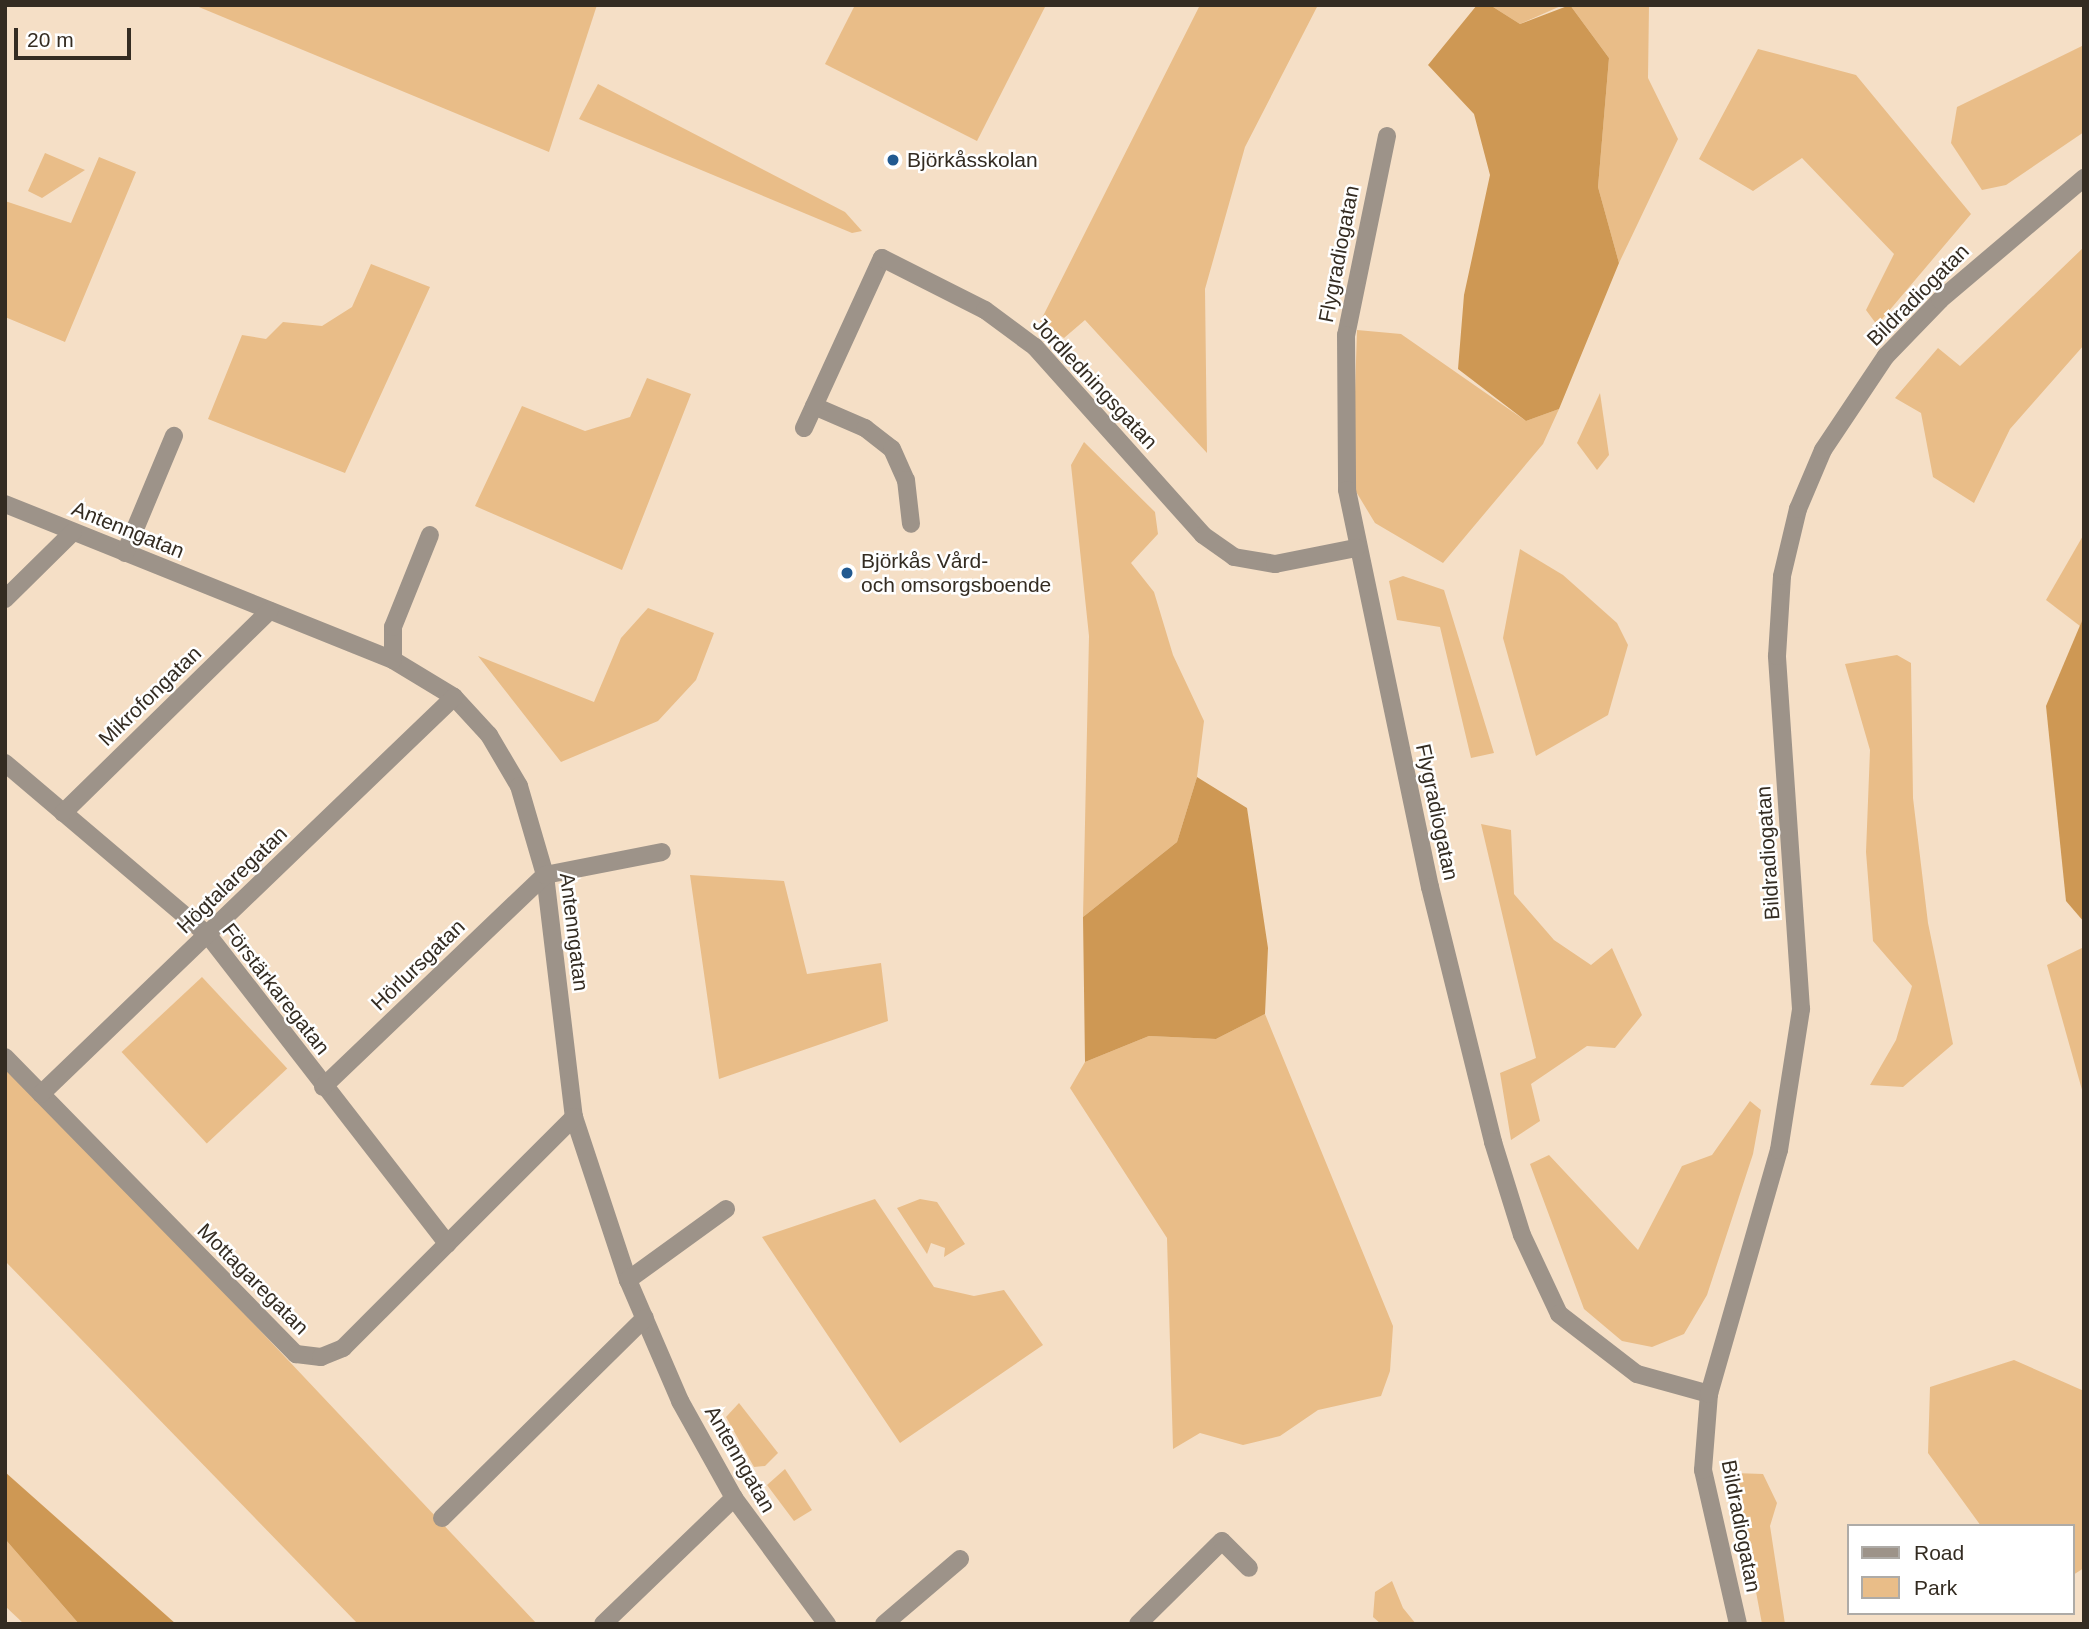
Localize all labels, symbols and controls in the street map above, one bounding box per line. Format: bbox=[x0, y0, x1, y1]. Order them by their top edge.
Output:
scale bar bbox=[18, 14, 135, 58]
text: 20 m bbox=[27, 28, 74, 51]
place label: Björkåsskolan bbox=[907, 147, 1038, 173]
marker: Björkåsskolan bbox=[885, 152, 901, 168]
street label: Flygradiogatan bbox=[1313, 183, 1365, 325]
street label: Bildradiogatan bbox=[1862, 239, 1974, 351]
street label: Jordledningsgatan bbox=[1027, 312, 1163, 454]
street label: Antenngatan bbox=[68, 496, 188, 564]
place label: Björkås Vård- och omsorgsboende bbox=[861, 548, 1051, 598]
marker: Björkås Vård- och omsorgsboende bbox=[839, 565, 855, 581]
street label: Mikrofongatan bbox=[93, 641, 207, 751]
street label: Flygradiogatan bbox=[1410, 741, 1464, 883]
street label: Bildradiogatan bbox=[1751, 785, 1785, 921]
street label: Högtalaregatan bbox=[172, 821, 292, 939]
street label: Antenngatan bbox=[554, 871, 594, 993]
street label: Hörlursgatan bbox=[366, 914, 470, 1016]
street label: Förstärkaregatan bbox=[217, 918, 335, 1060]
street label: Mottagaregatan bbox=[192, 1218, 314, 1340]
street label: Antenngatan bbox=[699, 1401, 781, 1517]
street label: Bildradiogatan bbox=[1716, 1458, 1766, 1594]
legend bbox=[1848, 1524, 2075, 1615]
text: Road bbox=[1914, 1541, 1964, 1564]
text: Park bbox=[1914, 1576, 1957, 1599]

